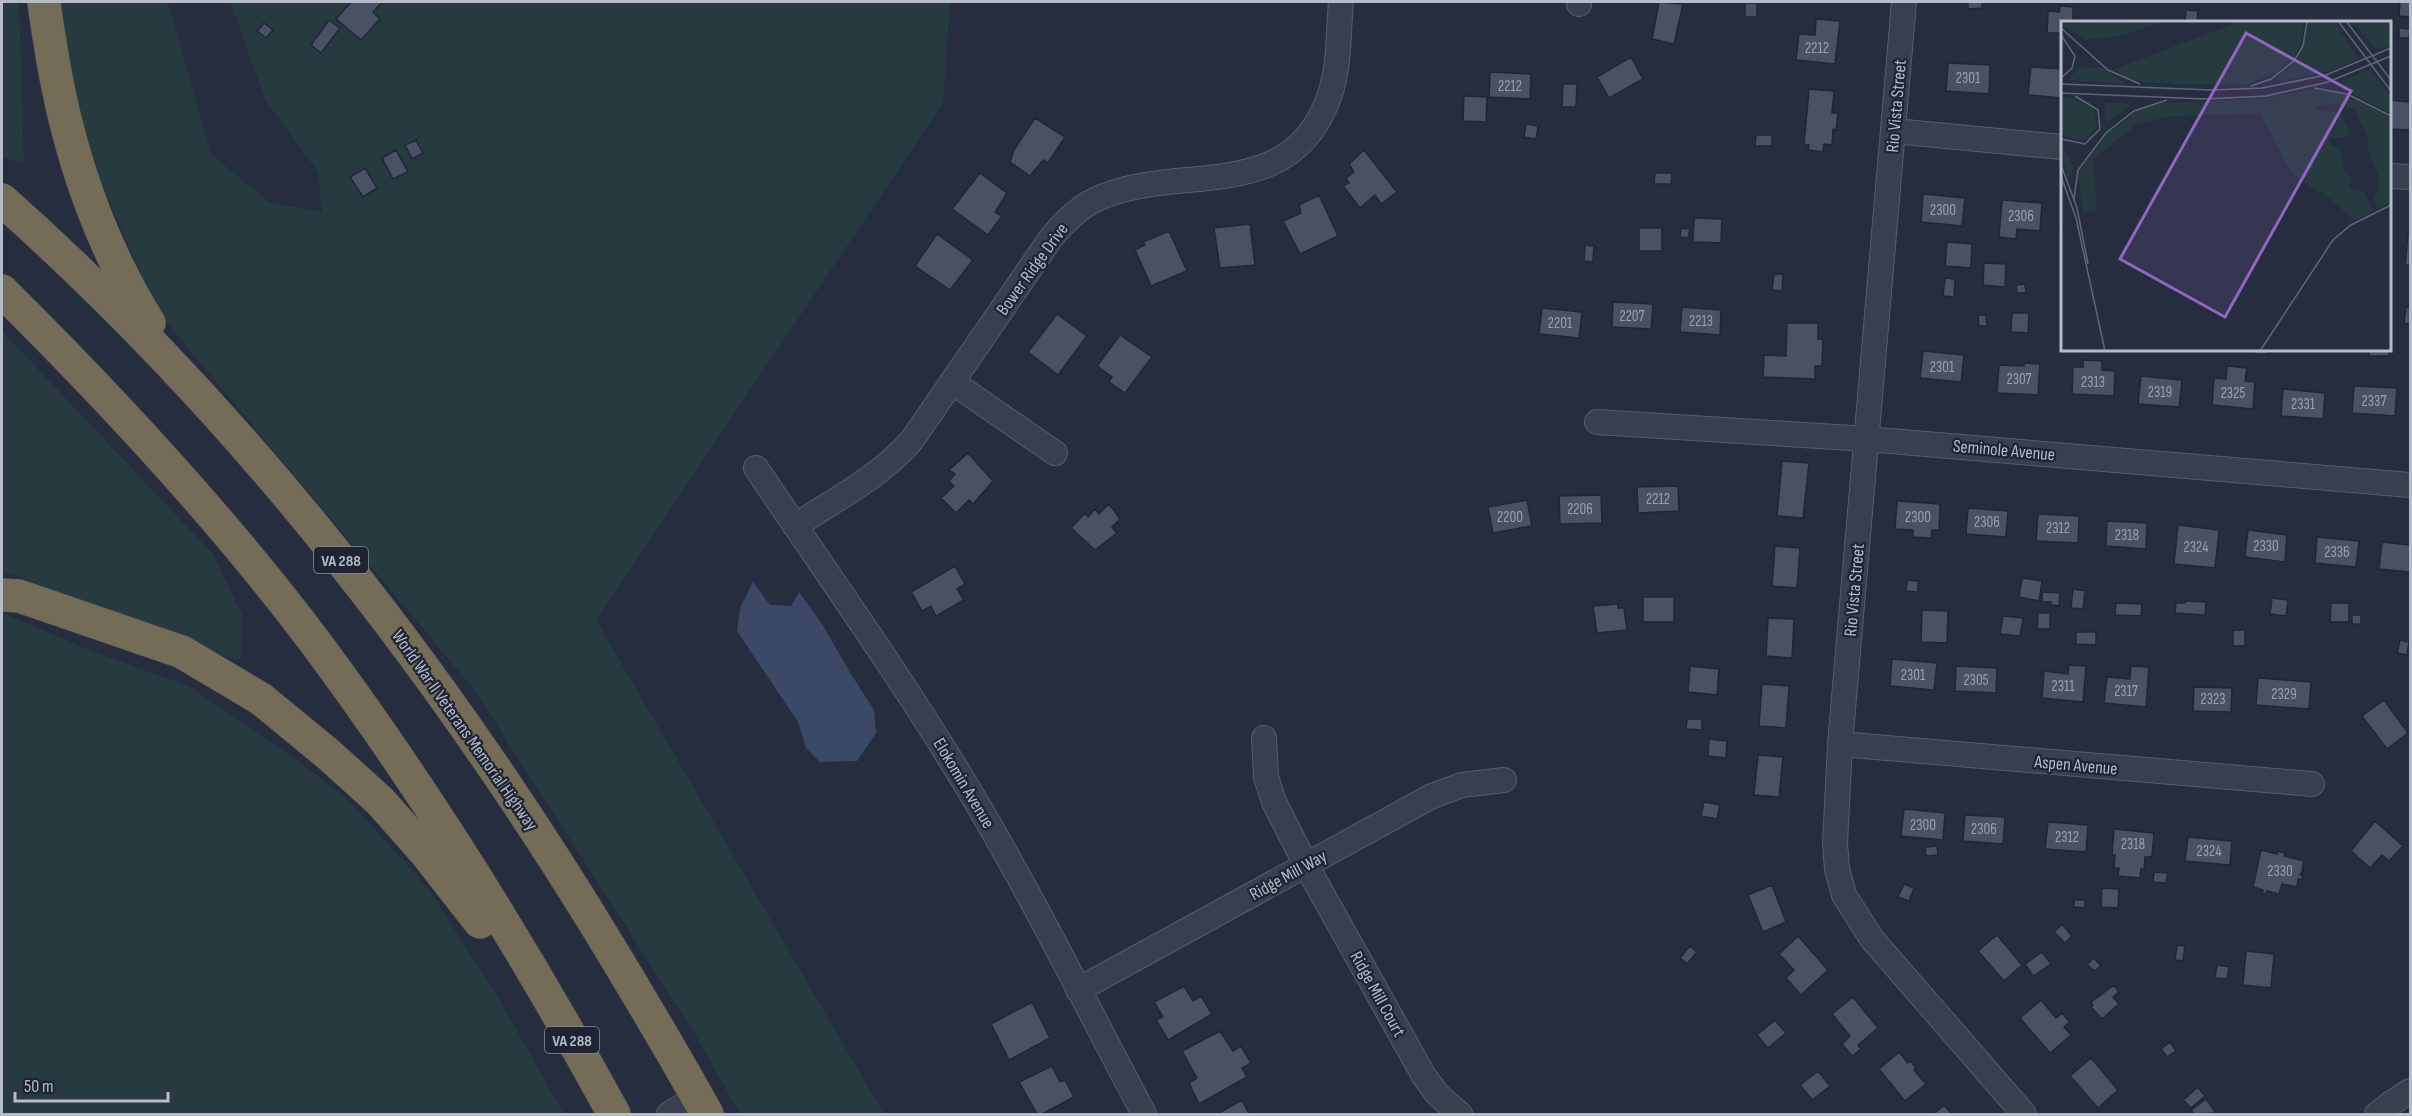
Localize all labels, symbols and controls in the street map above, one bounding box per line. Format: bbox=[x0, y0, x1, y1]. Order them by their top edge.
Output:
inset map bbox=[2061, 21, 2391, 351]
house number: 2212 bbox=[1805, 39, 1829, 58]
street label: Rio Vista Street bbox=[1882, 58, 1911, 153]
house number: 2301 bbox=[1956, 69, 1981, 88]
house number: 2212 bbox=[1498, 77, 1522, 96]
house number: 2300 bbox=[1930, 201, 1956, 220]
house number: 2306 bbox=[2008, 207, 2034, 226]
street label: Bower Ridge Drive bbox=[992, 219, 1073, 319]
house number: 2207 bbox=[1619, 307, 1645, 326]
house number: 2213 bbox=[1689, 312, 1713, 331]
house number: 2201 bbox=[1548, 314, 1573, 333]
house number: 2301 bbox=[1930, 358, 1955, 377]
house number: 2307 bbox=[2006, 370, 2032, 389]
house number: 2313 bbox=[2081, 373, 2105, 392]
house number: 2319 bbox=[2148, 383, 2172, 402]
house number: 2325 bbox=[2221, 384, 2245, 403]
house number: 2337 bbox=[2362, 392, 2386, 411]
house number: 2331 bbox=[2291, 395, 2316, 414]
street label: Seminole Avenue bbox=[1952, 436, 2056, 465]
house number: 2212 bbox=[1646, 490, 1670, 509]
house number: 2206 bbox=[1567, 500, 1593, 519]
house number: 2200 bbox=[1497, 508, 1523, 527]
house number: 2300 bbox=[1905, 508, 1931, 527]
house number: 2306 bbox=[1974, 513, 2000, 532]
house number: 2312 bbox=[2046, 519, 2070, 538]
house number: 2318 bbox=[2115, 526, 2139, 545]
house number: 2330 bbox=[2253, 537, 2279, 556]
house number: 2324 bbox=[2184, 538, 2208, 557]
street label: Rio Vista Street bbox=[1840, 542, 1869, 637]
house number: 2336 bbox=[2324, 543, 2350, 562]
road number: VA 288 bbox=[314, 547, 368, 573]
street label: World War II Veterans Memorial Highway bbox=[387, 626, 542, 835]
house number: 2301 bbox=[1901, 666, 1926, 685]
house number: 2305 bbox=[1963, 671, 1989, 690]
house number: 2311 bbox=[2052, 677, 2075, 696]
house number: 2317 bbox=[2114, 682, 2138, 701]
house number: 2329 bbox=[2271, 685, 2297, 704]
house number: 2323 bbox=[2200, 690, 2226, 709]
street label: Elokomin Avenue bbox=[928, 734, 999, 832]
street label: Aspen Avenue bbox=[2032, 751, 2118, 780]
house number: 2300 bbox=[1910, 816, 1936, 835]
house number: 2306 bbox=[1971, 820, 1997, 839]
house number: 2312 bbox=[2055, 828, 2079, 847]
house number: 2318 bbox=[2121, 835, 2145, 854]
house number: 2324 bbox=[2197, 842, 2221, 861]
street label: Ridge Mill Way bbox=[1246, 846, 1331, 905]
house number: 2330 bbox=[2267, 862, 2293, 881]
street label: Ridge Mill Court bbox=[1345, 948, 1410, 1041]
road number: VA 288 bbox=[545, 1027, 599, 1053]
scale bar bbox=[15, 1065, 168, 1103]
text: 50 m bbox=[24, 1076, 54, 1097]

